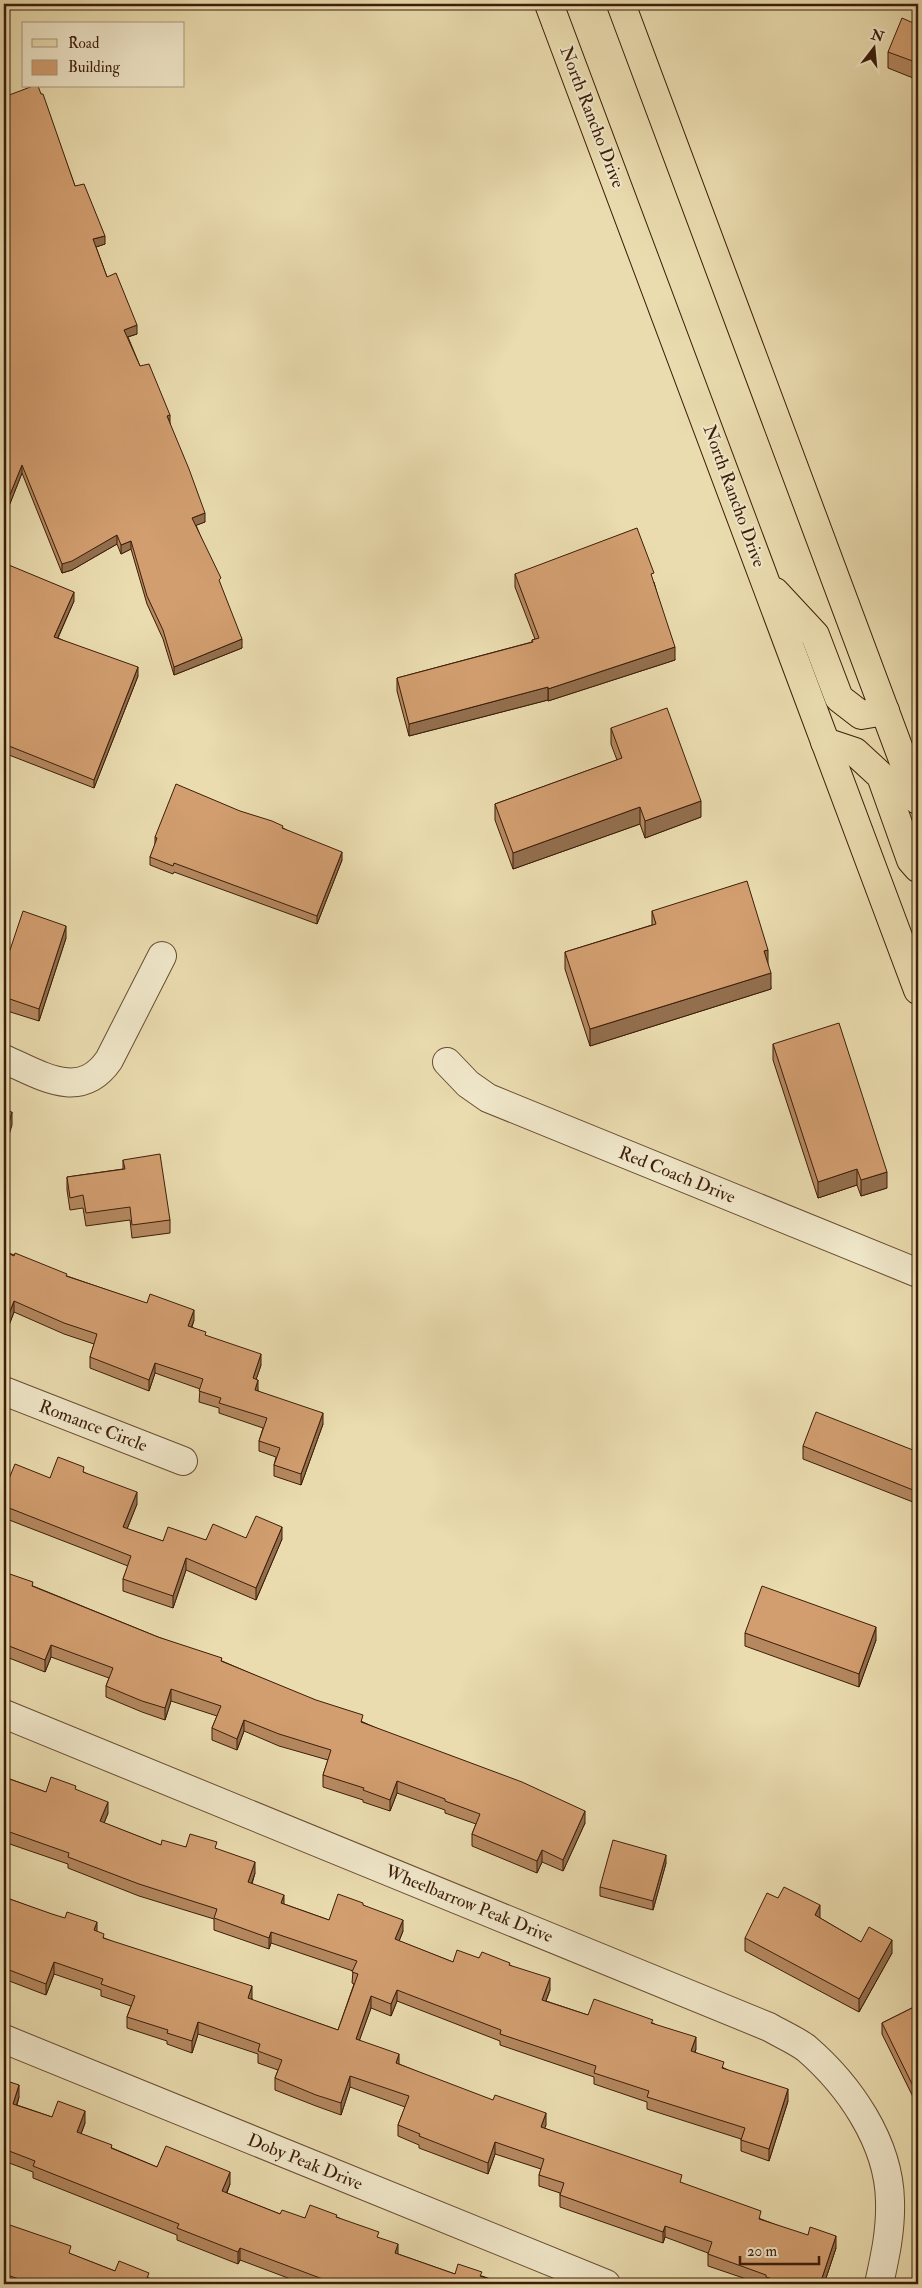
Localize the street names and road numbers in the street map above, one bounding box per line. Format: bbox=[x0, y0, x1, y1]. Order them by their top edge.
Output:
street label: North Rancho Drive bbox=[554, 43, 630, 192]
street label: North Rancho Drive bbox=[698, 422, 771, 571]
street label: Red Coach Drive bbox=[615, 1141, 739, 1209]
street label: Romance Circle bbox=[36, 1395, 151, 1457]
street label: Wheelbarrow Peak Drive bbox=[381, 1859, 557, 1948]
street label: Doby Peak Drive bbox=[244, 2128, 366, 2196]

